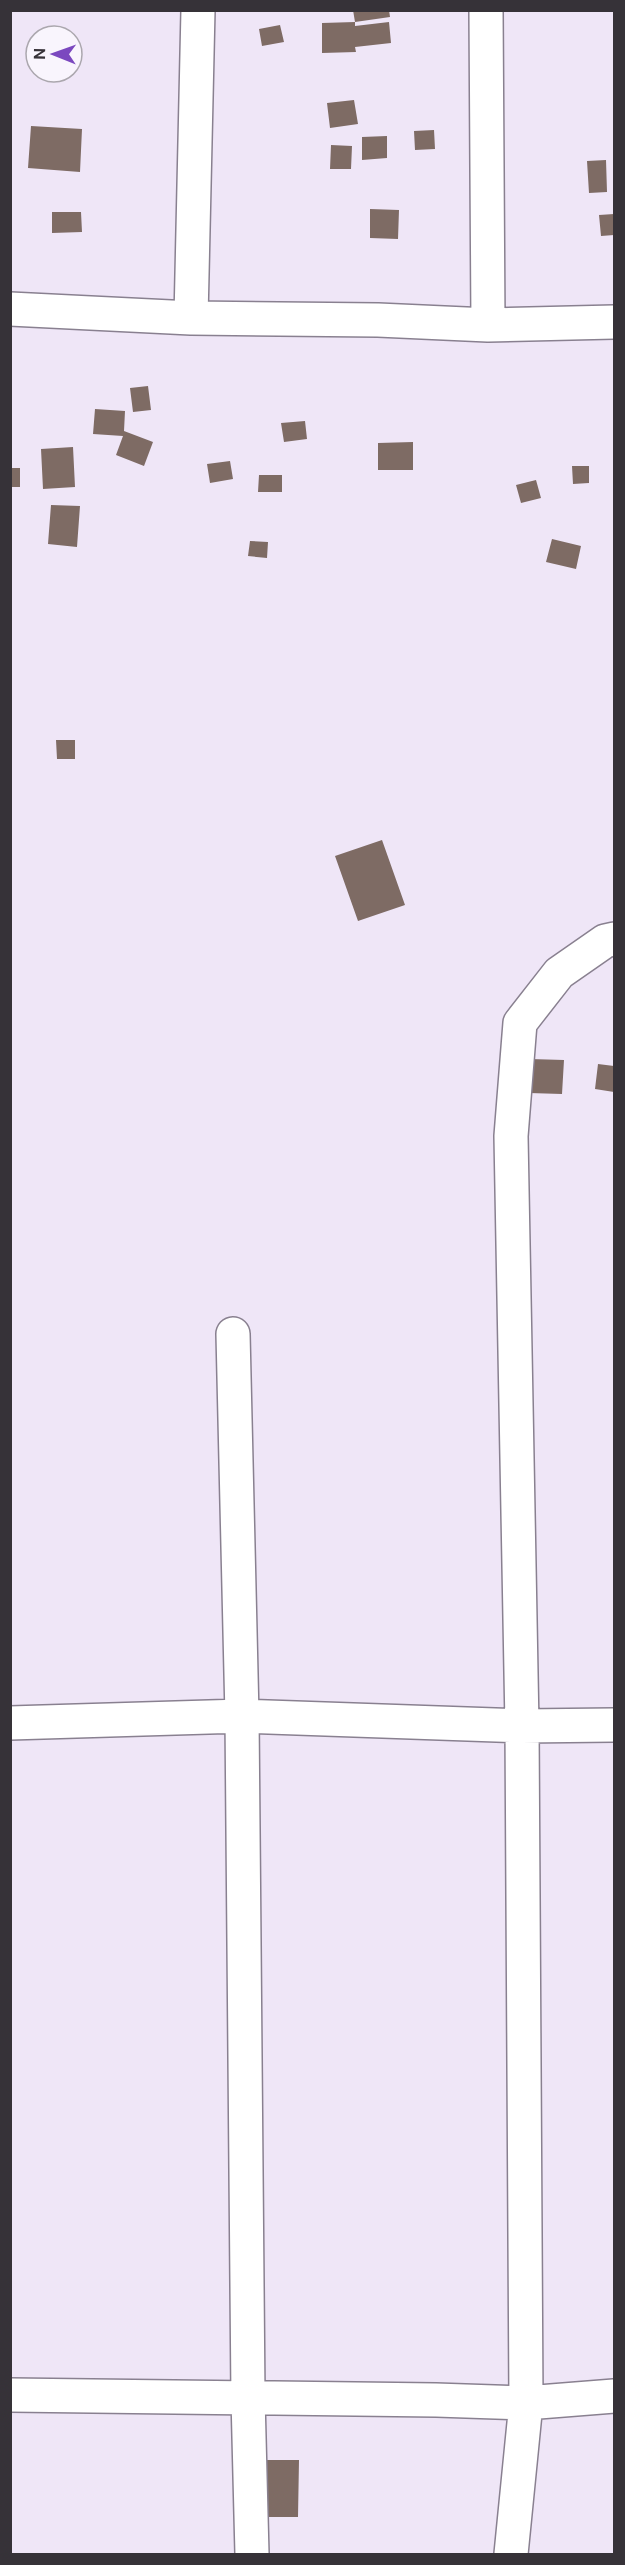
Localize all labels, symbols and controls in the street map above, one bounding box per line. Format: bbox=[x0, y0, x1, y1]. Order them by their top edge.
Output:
north arrow bbox=[24, 24, 84, 84]
text: N bbox=[29, 48, 50, 60]

